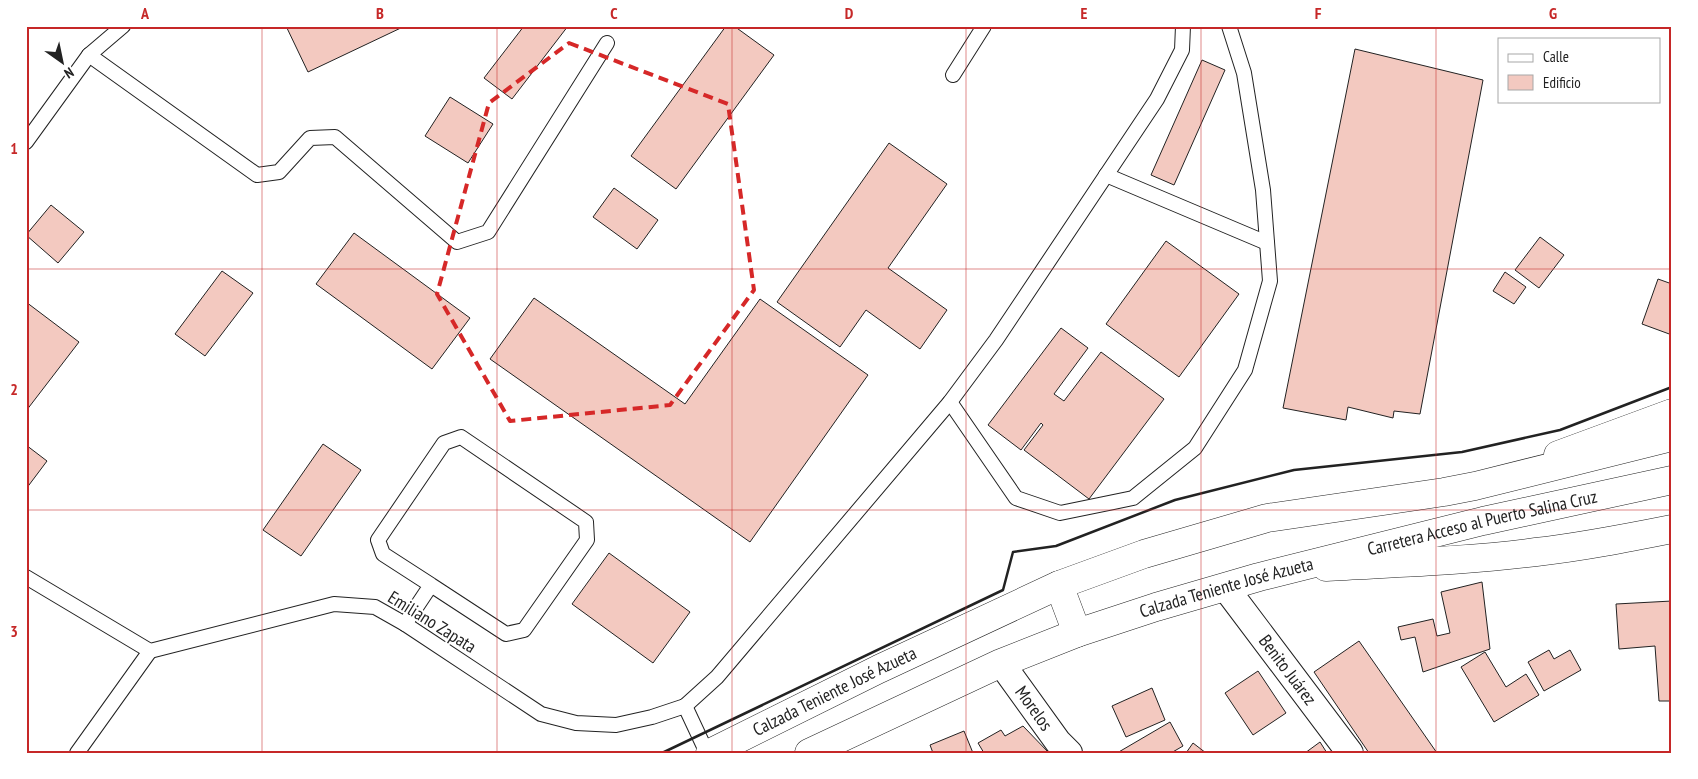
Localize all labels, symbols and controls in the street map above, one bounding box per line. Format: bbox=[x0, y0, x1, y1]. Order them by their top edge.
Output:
text: A bbox=[140, 3, 150, 23]
text: B bbox=[376, 3, 384, 23]
text: C bbox=[610, 3, 618, 23]
text: D bbox=[845, 3, 854, 23]
text: E bbox=[1081, 3, 1088, 23]
text: F bbox=[1315, 3, 1322, 23]
text: G bbox=[1549, 3, 1557, 23]
north arrow bbox=[38, 38, 88, 88]
legend bbox=[1498, 38, 1660, 102]
text: Calle bbox=[1543, 47, 1569, 66]
text: N bbox=[61, 63, 77, 83]
text: Edificio bbox=[1543, 73, 1581, 92]
text: 1 bbox=[10, 138, 18, 158]
text: 2 bbox=[10, 379, 18, 399]
street label: Carretera Acceso al Puerto Salina Cruz bbox=[1365, 485, 1599, 560]
street label: Calzada Teniente José Azueta bbox=[1136, 552, 1316, 623]
street label: Emiliano Zapata bbox=[384, 585, 481, 658]
text: 3 bbox=[10, 621, 18, 641]
street label: Benito Juárez bbox=[1254, 630, 1322, 710]
street label: Calzada Teniente José Azueta bbox=[749, 641, 920, 741]
street label: Morelos bbox=[1010, 681, 1058, 735]

